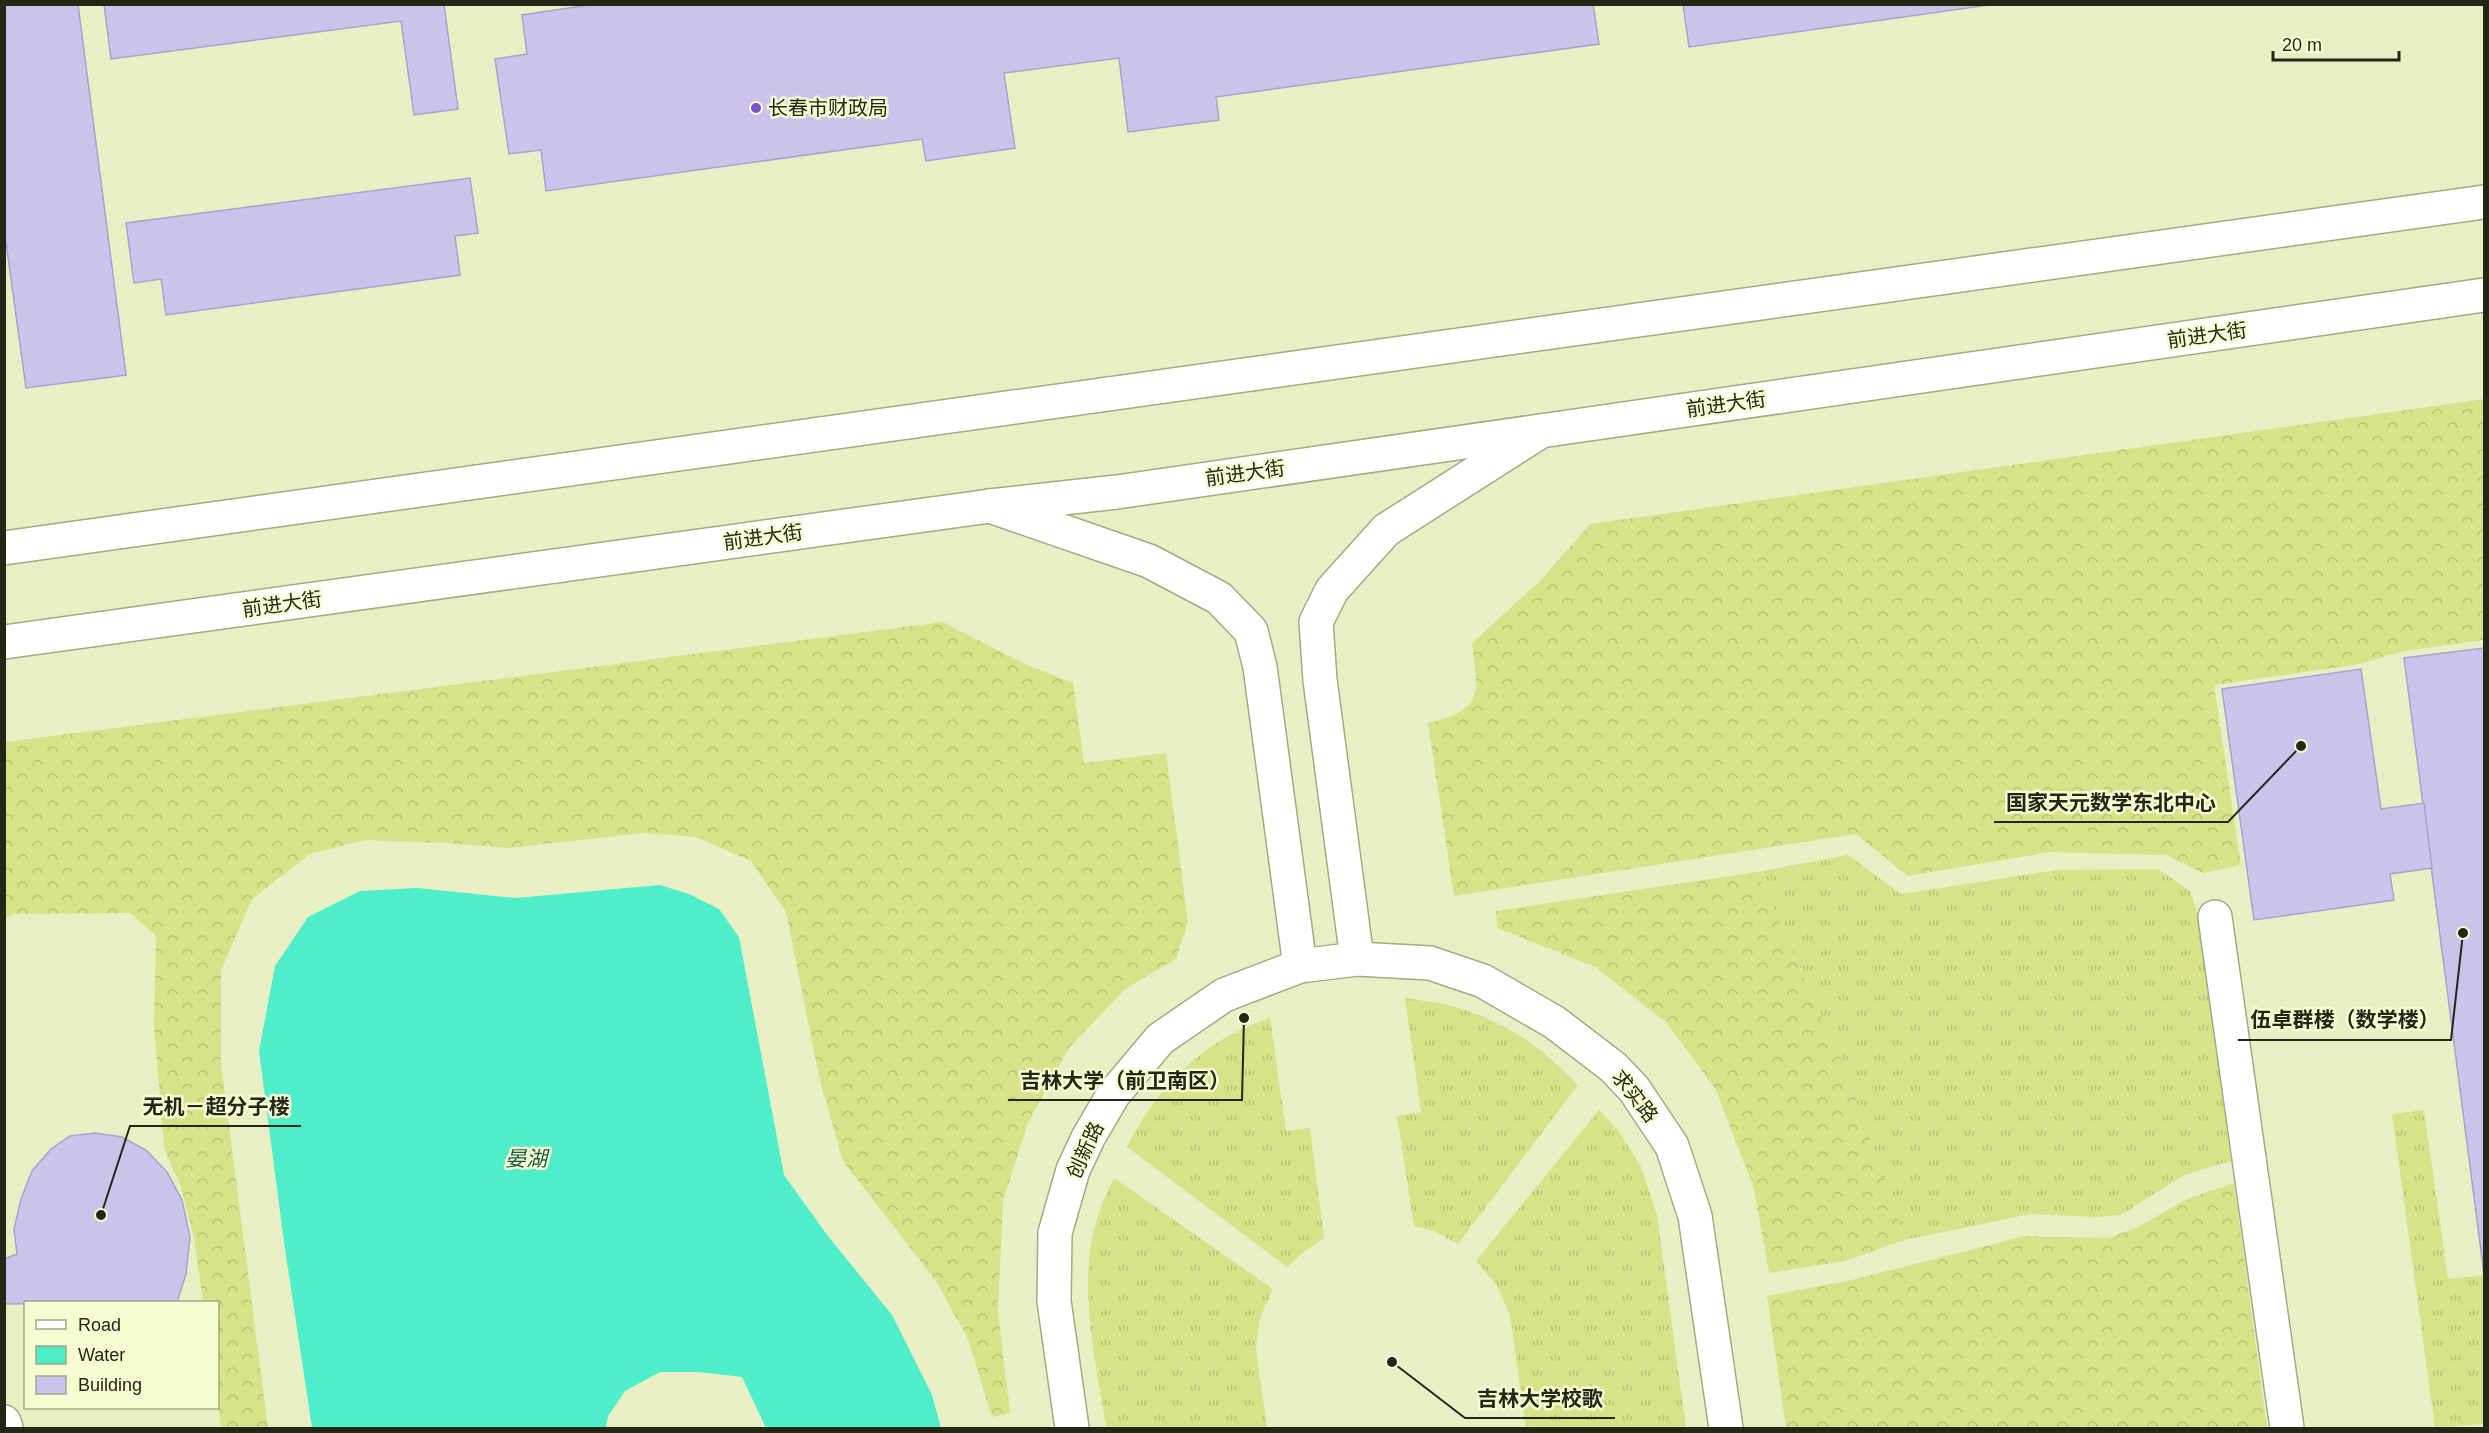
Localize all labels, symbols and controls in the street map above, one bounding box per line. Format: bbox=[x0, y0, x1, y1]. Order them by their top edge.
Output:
scale bar bbox=[2273, 24, 2399, 62]
text: 20 m bbox=[2282, 35, 2322, 55]
place label: 长春市财政局 bbox=[768, 97, 888, 119]
marker: 长春市财政局 bbox=[749, 101, 763, 115]
street label: 前进大街 bbox=[2166, 319, 2248, 351]
street label: 前进大街 bbox=[1685, 388, 1767, 420]
street label: 前进大街 bbox=[1204, 457, 1286, 489]
street label: 前进大街 bbox=[722, 521, 804, 553]
street label: 前进大街 bbox=[241, 588, 323, 620]
callout: 国家天元数学东北中心 bbox=[1994, 783, 2228, 822]
text: 国家天元数学东北中心 bbox=[2006, 791, 2216, 814]
callout: 伍卓群楼（数学楼） bbox=[2238, 1001, 2451, 1040]
text: 伍卓群楼（数学楼） bbox=[2251, 1008, 2440, 1031]
callout: 吉林大学（前卫南区） bbox=[1008, 1061, 1242, 1100]
street label: 求实路 bbox=[1608, 1066, 1662, 1126]
text: 吉林大学（前卫南区） bbox=[1020, 1069, 1230, 1092]
callout: 无机－超分子楼 bbox=[130, 1087, 301, 1126]
text: 无机－超分子楼 bbox=[143, 1095, 290, 1118]
street label: 创新路 bbox=[1062, 1118, 1108, 1182]
water label: 晏湖 bbox=[505, 1147, 550, 1170]
legend bbox=[24, 1301, 219, 1409]
text: Road bbox=[78, 1315, 121, 1335]
text: Water bbox=[78, 1345, 125, 1365]
text: Building bbox=[78, 1375, 142, 1395]
callout: 吉林大学校歌 bbox=[1465, 1379, 1615, 1418]
text: 吉林大学校歌 bbox=[1477, 1387, 1603, 1410]

